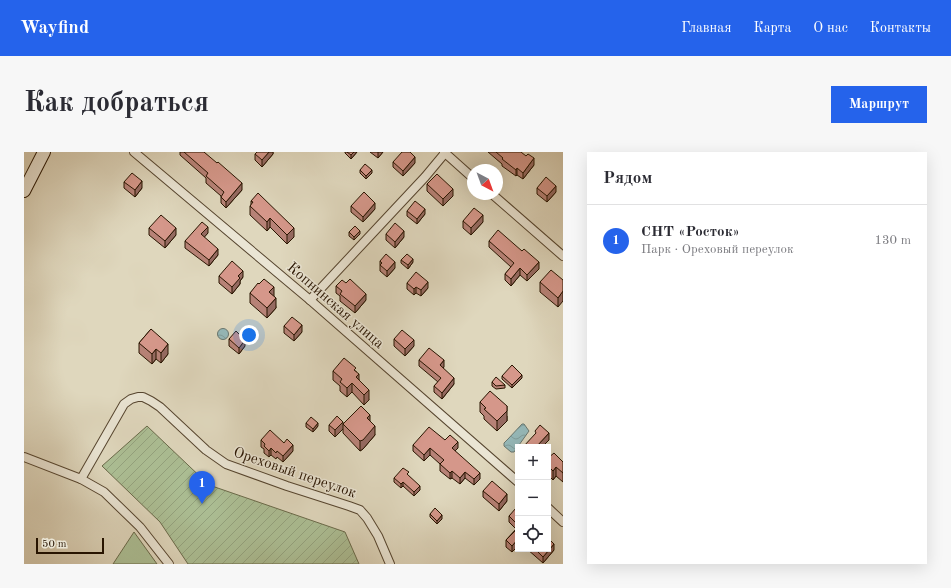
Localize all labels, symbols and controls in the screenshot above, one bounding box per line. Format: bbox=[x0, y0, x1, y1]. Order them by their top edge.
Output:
text: Wayfind bbox=[20, 19, 89, 38]
text: Главная bbox=[681, 21, 731, 35]
text: Карта bbox=[753, 21, 791, 35]
text: О нас bbox=[813, 21, 848, 35]
text: Контакты bbox=[870, 21, 931, 35]
button: Маршрут bbox=[831, 86, 927, 123]
text: Как добраться bbox=[24, 90, 209, 118]
north arrow bbox=[467, 164, 503, 200]
text: Рядом bbox=[603, 170, 652, 187]
text: СНТ «Росток» bbox=[641, 225, 740, 240]
text: 1 bbox=[612, 234, 620, 247]
text: 130 m bbox=[874, 234, 911, 247]
text: Парк · Ореховый переулок bbox=[641, 243, 794, 256]
street label: Копнинская улица bbox=[284, 260, 387, 353]
your location bbox=[239, 325, 259, 345]
map controls bbox=[515, 444, 551, 552]
button: + bbox=[515, 444, 551, 480]
street label: Ореховый переулок bbox=[231, 445, 358, 502]
pin: 1 bbox=[189, 471, 215, 504]
button: − bbox=[515, 480, 551, 516]
button: locate bbox=[515, 516, 551, 552]
scale bar bbox=[36, 536, 104, 555]
text: 50 m bbox=[42, 539, 67, 550]

